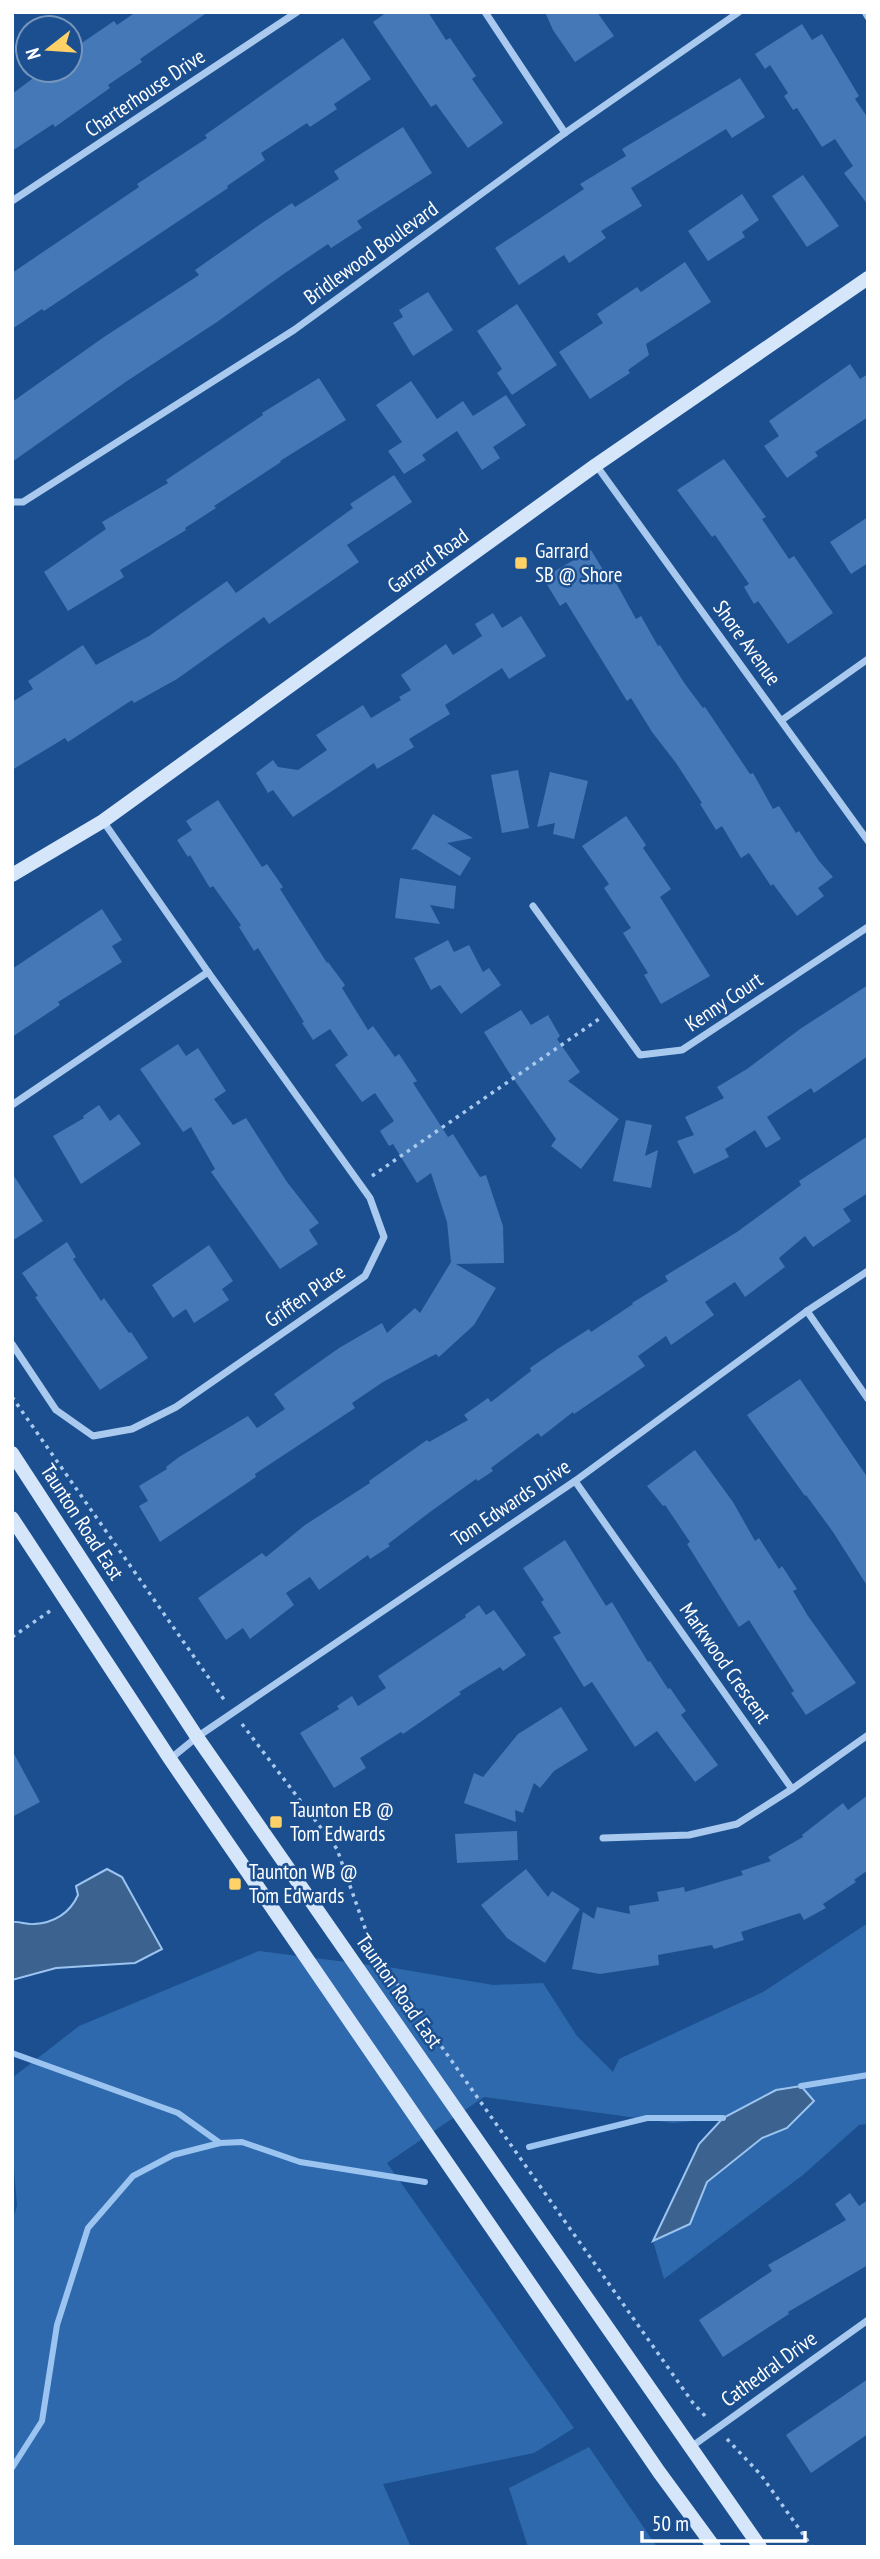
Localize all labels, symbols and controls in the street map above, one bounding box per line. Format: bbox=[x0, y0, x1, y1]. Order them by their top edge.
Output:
north arrow bbox=[14, 14, 84, 84]
street label: Charterhouse Drive bbox=[79, 42, 210, 143]
text: N bbox=[20, 46, 46, 62]
street label: Bridlewood Boulevard bbox=[298, 195, 443, 310]
street label: Garrard Road bbox=[382, 522, 474, 599]
place label: Garrard SB @ Shore bbox=[535, 537, 623, 588]
marker: Garrard SB @ Shore bbox=[513, 555, 529, 571]
street label: Shore Avenue bbox=[707, 595, 787, 691]
street label: Kenny Court bbox=[680, 966, 768, 1037]
street label: Griffen Place bbox=[259, 1258, 350, 1333]
street label: Tom Edwards Drive bbox=[446, 1453, 575, 1552]
street label: Taunton Road East bbox=[35, 1458, 130, 1585]
street label: Markwood Crescent bbox=[674, 1597, 777, 1728]
place label: Taunton EB @ Tom Edwards bbox=[290, 1796, 394, 1847]
marker: Taunton EB @ Tom Edwards bbox=[268, 1814, 284, 1830]
place label: Taunton WB @ Tom Edwards bbox=[249, 1858, 358, 1909]
marker: Taunton WB @ Tom Edwards bbox=[227, 1876, 243, 1892]
street label: Taunton Road East bbox=[350, 1928, 449, 2053]
street label: Cathedral Drive bbox=[715, 2325, 822, 2412]
scale bar bbox=[642, 2500, 805, 2544]
text: 50 m bbox=[652, 2510, 689, 2537]

